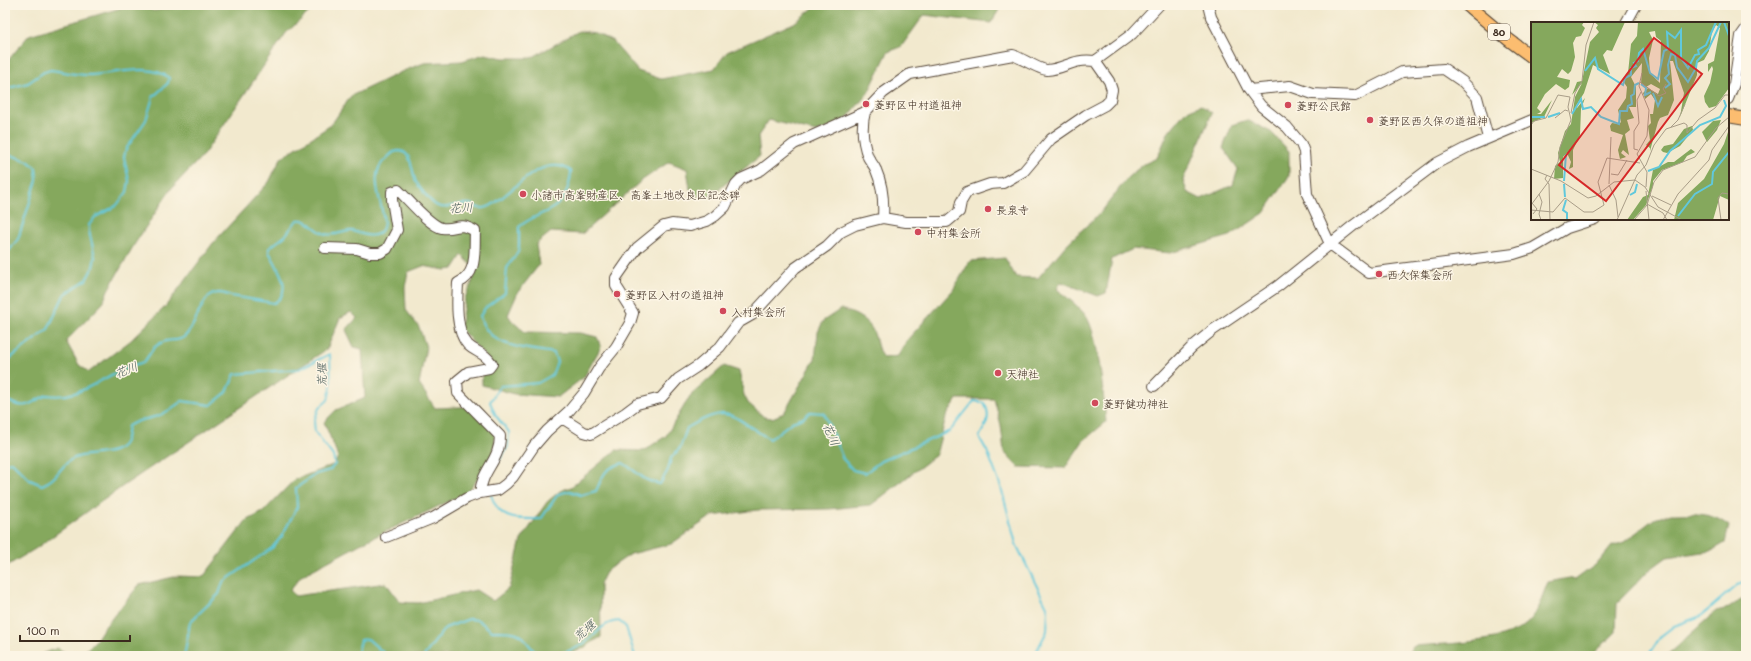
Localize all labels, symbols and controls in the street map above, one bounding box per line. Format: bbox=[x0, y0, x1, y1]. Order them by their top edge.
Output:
inset map bbox=[1531, 22, 1729, 220]
road number: 80 bbox=[1488, 24, 1510, 40]
place label: 菱野区中村道祖神 bbox=[874, 97, 962, 112]
place label: 菱野公民館 bbox=[1296, 98, 1351, 113]
marker: 菱野区中村道祖神 bbox=[861, 99, 871, 109]
marker: 菱野公民館 bbox=[1283, 100, 1293, 110]
place label: 菱野区西久保の道祖神 bbox=[1378, 113, 1488, 128]
marker: 菱野区西久保の道祖神 bbox=[1365, 115, 1375, 125]
place label: 小諸市高峯財産区、高峯土地改良区記念碑 bbox=[531, 187, 740, 202]
marker: 小諸市高峯財産区、高峯土地改良区記念碑 bbox=[518, 189, 528, 199]
water label: 花川 bbox=[449, 198, 473, 216]
place label: 長泉寺 bbox=[996, 202, 1029, 217]
marker: 長泉寺 bbox=[983, 204, 993, 214]
place label: 中村集会所 bbox=[926, 225, 981, 240]
marker: 中村集会所 bbox=[913, 227, 923, 237]
place label: 西久保集会所 bbox=[1387, 267, 1453, 282]
marker: 西久保集会所 bbox=[1374, 269, 1384, 279]
place label: 菱野区入村の道祖神 bbox=[625, 287, 724, 302]
marker: 菱野区入村の道祖神 bbox=[612, 289, 622, 299]
place label: 入村集会所 bbox=[731, 304, 786, 319]
marker: 入村集会所 bbox=[718, 306, 728, 316]
water label: 花川 bbox=[112, 357, 140, 381]
water label: 荒堰 bbox=[313, 361, 329, 387]
place label: 天神社 bbox=[1006, 366, 1039, 381]
marker: 天神社 bbox=[993, 368, 1003, 378]
place label: 菱野健功神社 bbox=[1103, 396, 1169, 411]
marker: 菱野健功神社 bbox=[1090, 398, 1100, 408]
water label: 花川 bbox=[820, 420, 844, 448]
water label: 荒堰 bbox=[570, 615, 600, 644]
scale bar bbox=[20, 617, 130, 643]
text: 100 m bbox=[26, 622, 60, 638]

